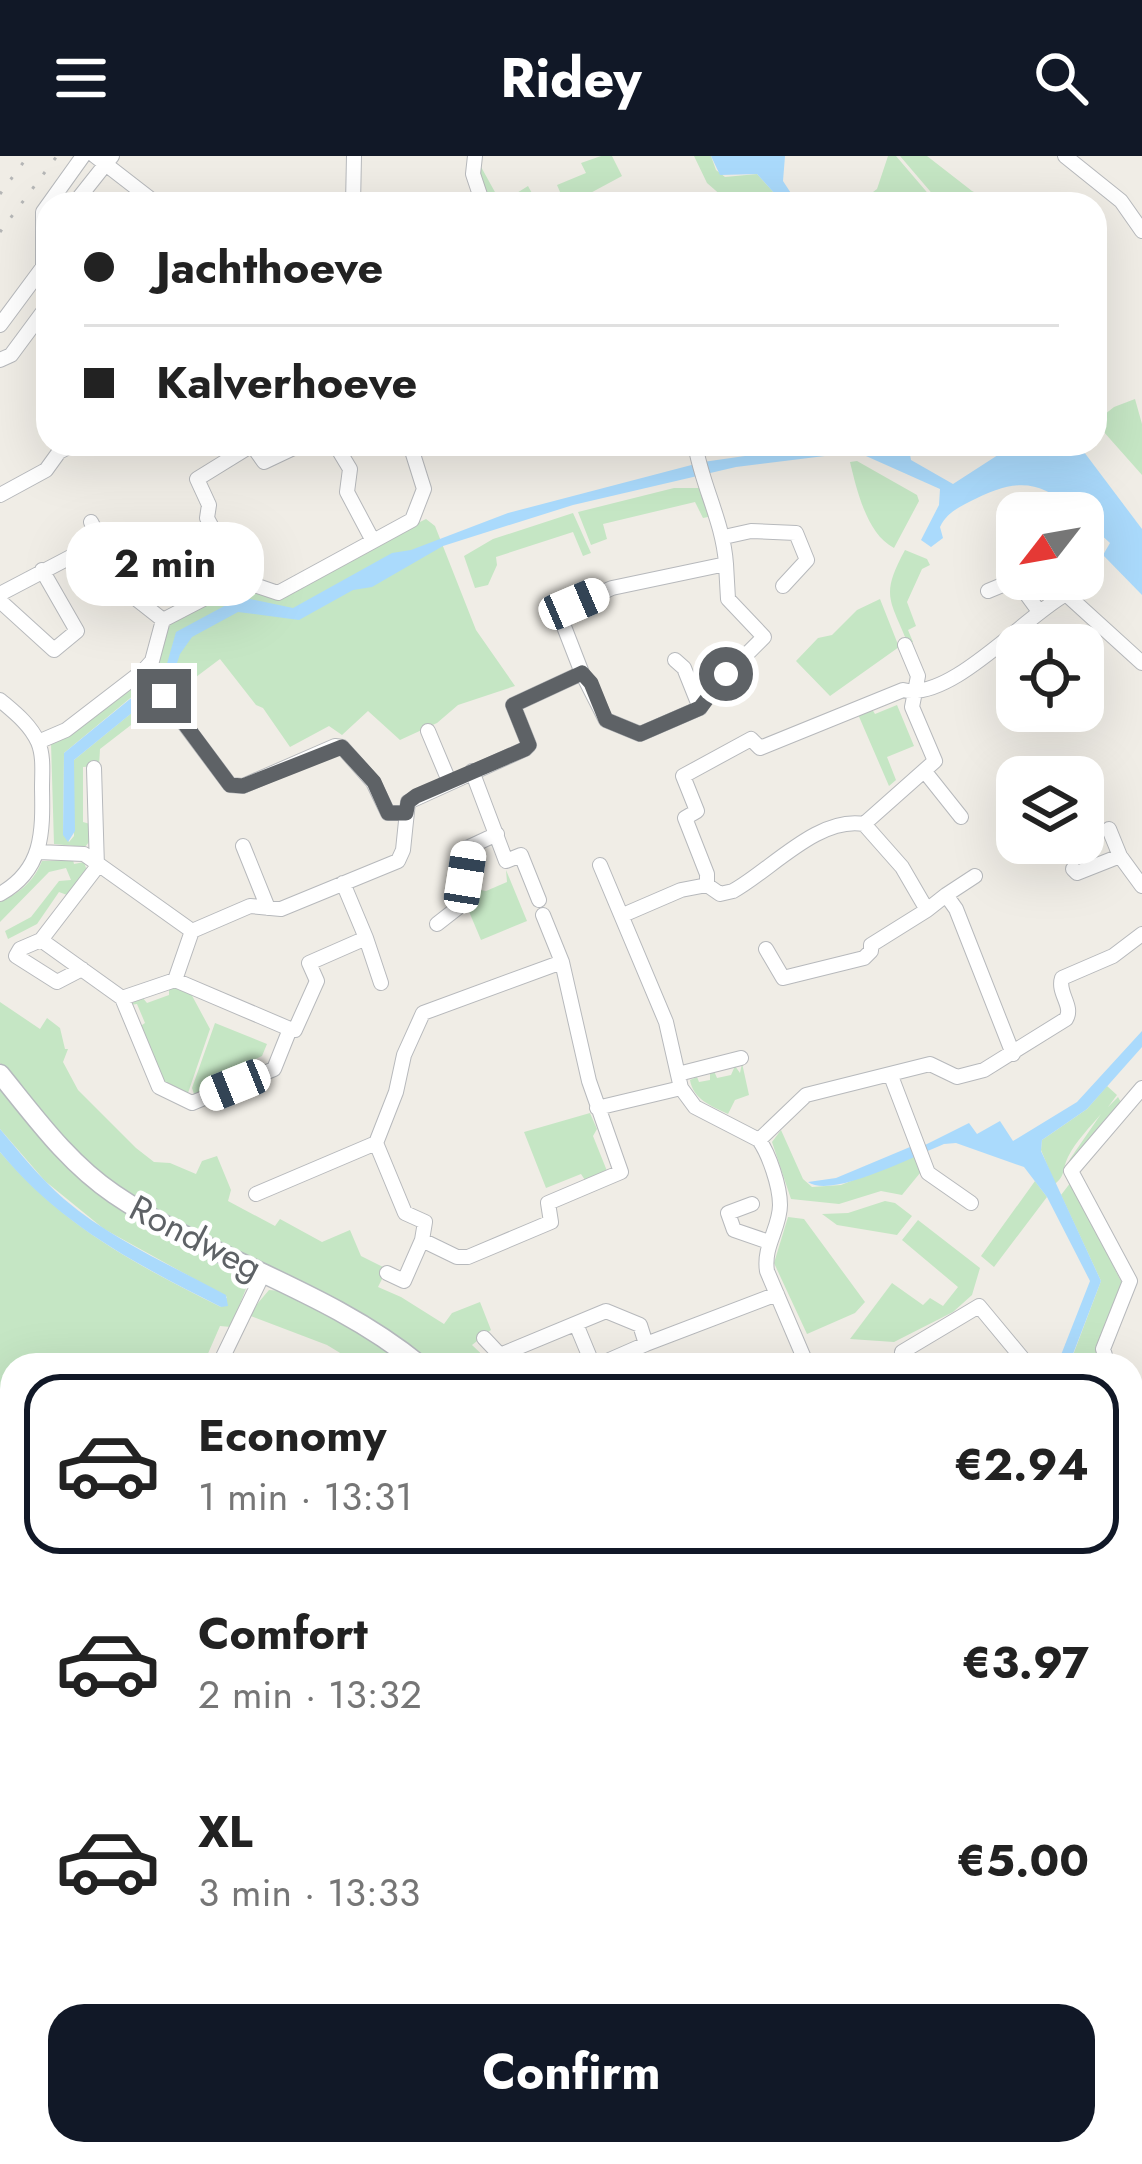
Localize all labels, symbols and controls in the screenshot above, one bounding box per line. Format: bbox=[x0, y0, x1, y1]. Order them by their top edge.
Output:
text: Ridey bbox=[500, 39, 642, 117]
icon: menu bbox=[48, 45, 114, 111]
icon: search bbox=[1028, 45, 1094, 111]
text: Jachthoeve bbox=[156, 235, 383, 300]
text: Kalverhoeve bbox=[156, 350, 417, 415]
north arrow bbox=[996, 492, 1104, 600]
map controls bbox=[996, 492, 1104, 864]
callout: 2 min bbox=[65, 522, 263, 606]
text: 2 min bbox=[114, 535, 216, 592]
car bbox=[534, 573, 614, 635]
button: locate bbox=[996, 624, 1104, 732]
route start bbox=[699, 647, 753, 701]
route end bbox=[137, 669, 191, 723]
button: layers bbox=[996, 756, 1104, 864]
car bbox=[442, 839, 488, 915]
car bbox=[195, 1055, 275, 1115]
street label: Rondweg bbox=[121, 1182, 271, 1292]
text: Economy bbox=[198, 1403, 386, 1468]
icon: car bbox=[54, 1410, 162, 1518]
text: €2.94 bbox=[954, 1432, 1089, 1497]
text: 1 min · 13:31 bbox=[198, 1468, 413, 1525]
text: Comfort bbox=[198, 1601, 368, 1666]
icon: car bbox=[54, 1608, 162, 1716]
text: €3.97 bbox=[962, 1630, 1089, 1695]
text: 2 min · 13:32 bbox=[198, 1666, 422, 1723]
text: XL bbox=[198, 1799, 253, 1864]
icon: car bbox=[54, 1806, 162, 1914]
text: €5.00 bbox=[956, 1828, 1089, 1893]
text: 3 min · 13:33 bbox=[198, 1864, 420, 1921]
button: Confirm bbox=[48, 2004, 1095, 2142]

